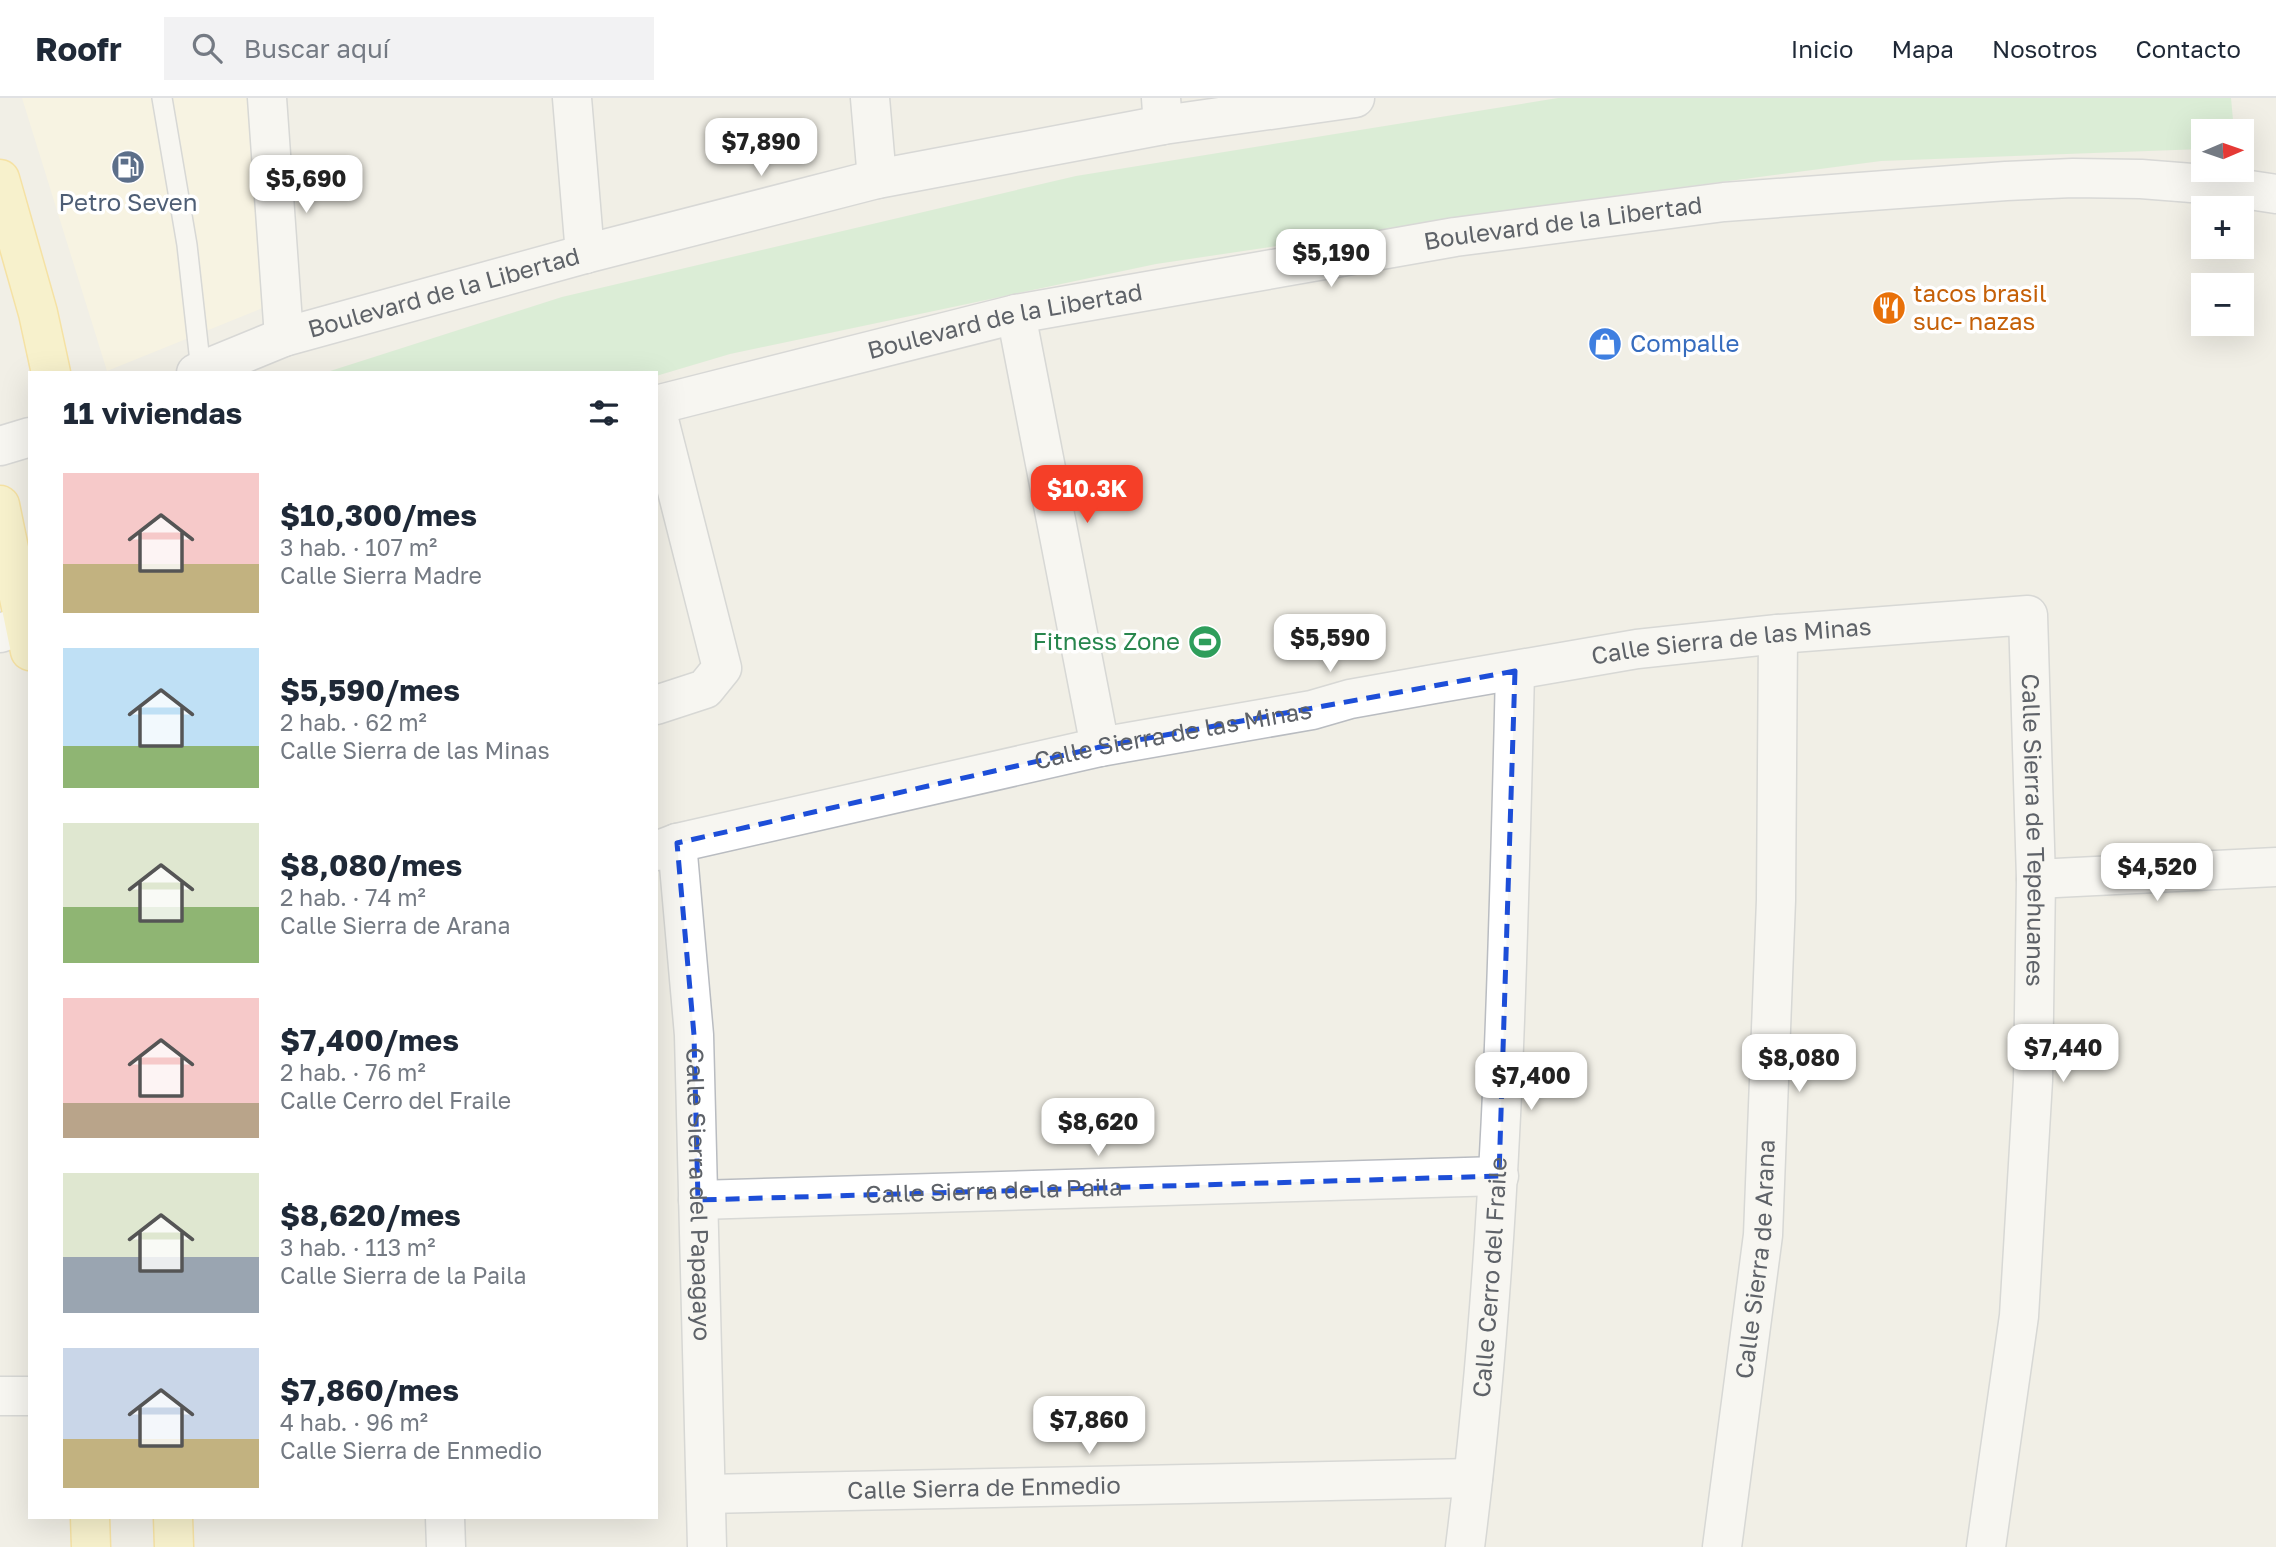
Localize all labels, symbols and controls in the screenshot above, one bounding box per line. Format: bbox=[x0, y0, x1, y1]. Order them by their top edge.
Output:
search box bbox=[164, 17, 654, 80]
text: Roofr bbox=[35, 29, 122, 68]
icon: search bbox=[188, 29, 226, 67]
text: Buscar aquí bbox=[244, 33, 390, 64]
text: Inicio bbox=[1791, 34, 1853, 63]
text: Mapa bbox=[1891, 34, 1954, 63]
text: Nosotros bbox=[1992, 34, 2098, 63]
text: Contacto bbox=[2136, 34, 2241, 63]
pin: $7,890 bbox=[704, 118, 818, 178]
north arrow bbox=[2191, 119, 2254, 182]
map controls bbox=[2191, 119, 2254, 336]
text: $7,890 bbox=[721, 127, 801, 155]
fuel station icon: Petro Seven bbox=[109, 148, 147, 186]
pin: $5,690 bbox=[249, 156, 363, 215]
text: $5,690 bbox=[266, 164, 346, 192]
place label: Petro Seven bbox=[59, 187, 197, 216]
street label: Boulevard de la Libertad bbox=[1421, 189, 1704, 255]
button: + bbox=[2191, 196, 2254, 259]
pin: $5,190 bbox=[1274, 230, 1388, 289]
text: $5,190 bbox=[1292, 238, 1370, 266]
street label: Boulevard de la Libertad bbox=[304, 240, 583, 343]
button: − bbox=[2191, 273, 2254, 336]
street label: Boulevard de la Libertad bbox=[864, 276, 1144, 364]
place label: tacos brasil suc- nazas bbox=[1913, 278, 2047, 335]
restaurant icon: tacos brasil suc- nazas bbox=[1870, 289, 1908, 327]
shop icon: Compalle bbox=[1586, 325, 1624, 363]
place label: Compalle bbox=[1630, 328, 1739, 357]
icon: filters bbox=[585, 394, 623, 432]
text: 11 viviendas bbox=[63, 395, 242, 431]
pin: $10.3K bbox=[1030, 466, 1144, 525]
text: $10.3K bbox=[1047, 474, 1127, 502]
text: $10,300/mes bbox=[280, 497, 477, 533]
icon: home bbox=[119, 501, 203, 585]
text: 3 hab. · 107 m² bbox=[280, 533, 437, 561]
text: Calle Sierra Madre bbox=[280, 561, 482, 589]
street label: Calle Sierra de las Minas bbox=[1589, 611, 1872, 670]
pin: $5,590 bbox=[1273, 614, 1387, 674]
sports icon: Fitness Zone bbox=[1186, 623, 1224, 661]
text: $5,590 bbox=[1290, 623, 1370, 651]
place label: Fitness Zone bbox=[1033, 626, 1180, 655]
text: $5,590/mes bbox=[280, 672, 460, 708]
street label: Calle Sierra de Tepehuanes bbox=[2017, 673, 2052, 987]
icon: home bbox=[119, 676, 203, 760]
street label: Calle Sierra de las Minas bbox=[1031, 694, 1314, 775]
text: 2 hab. · 62 m² bbox=[280, 708, 427, 736]
text: Calle Sierra de las Minas bbox=[280, 736, 550, 764]
pin: $4,520 bbox=[2100, 844, 2214, 903]
text: $8,080/mes bbox=[280, 847, 462, 883]
icon: home bbox=[119, 851, 203, 935]
text: $4,520 bbox=[2117, 852, 2197, 880]
text: 2 hab. · 74 m² bbox=[280, 883, 426, 911]
text: Calle Sierra de Arana bbox=[280, 911, 510, 939]
text: $7,400/mes bbox=[280, 1022, 459, 1058]
pin: $7,440 bbox=[2006, 1024, 2120, 1084]
icon: home bbox=[119, 1026, 203, 1110]
text: $7,440 bbox=[2023, 1033, 2103, 1061]
pin: $8,080 bbox=[1742, 1034, 1856, 1094]
text: $8,080 bbox=[1758, 1043, 1840, 1071]
street label: Calle Sierra del Papagayo bbox=[681, 1047, 718, 1341]
pin: $7,400 bbox=[1474, 1052, 1588, 1112]
text: 2 hab. · 76 m² bbox=[280, 1058, 426, 1086]
text: $7,400 bbox=[1491, 1061, 1571, 1089]
text: Calle Cerro del Fraile bbox=[280, 1086, 511, 1114]
pin: $8,620 bbox=[1041, 1098, 1155, 1158]
text: $8,620 bbox=[1057, 1107, 1139, 1135]
street label: Calle Sierra de Arana bbox=[1728, 1139, 1780, 1380]
street label: Calle Cerro del Fraile bbox=[1466, 1156, 1512, 1399]
street label: Calle Sierra de la Paila bbox=[865, 1171, 1123, 1208]
text: $8,620/mes bbox=[280, 1197, 461, 1233]
icon: home bbox=[119, 1201, 203, 1285]
text: 3 hab. · 113 m² bbox=[280, 1233, 435, 1261]
text: Calle Sierra de la Paila bbox=[280, 1261, 527, 1289]
text: $7,860/mes bbox=[280, 1372, 459, 1408]
icon: home bbox=[119, 1376, 203, 1460]
pin: $7,860 bbox=[1032, 1396, 1146, 1456]
text: $7,860 bbox=[1049, 1405, 1129, 1433]
text: 4 hab. · 96 m² bbox=[280, 1408, 428, 1436]
text: Calle Sierra de Enmedio bbox=[280, 1436, 542, 1464]
street label: Calle Sierra de Enmedio bbox=[847, 1469, 1121, 1504]

